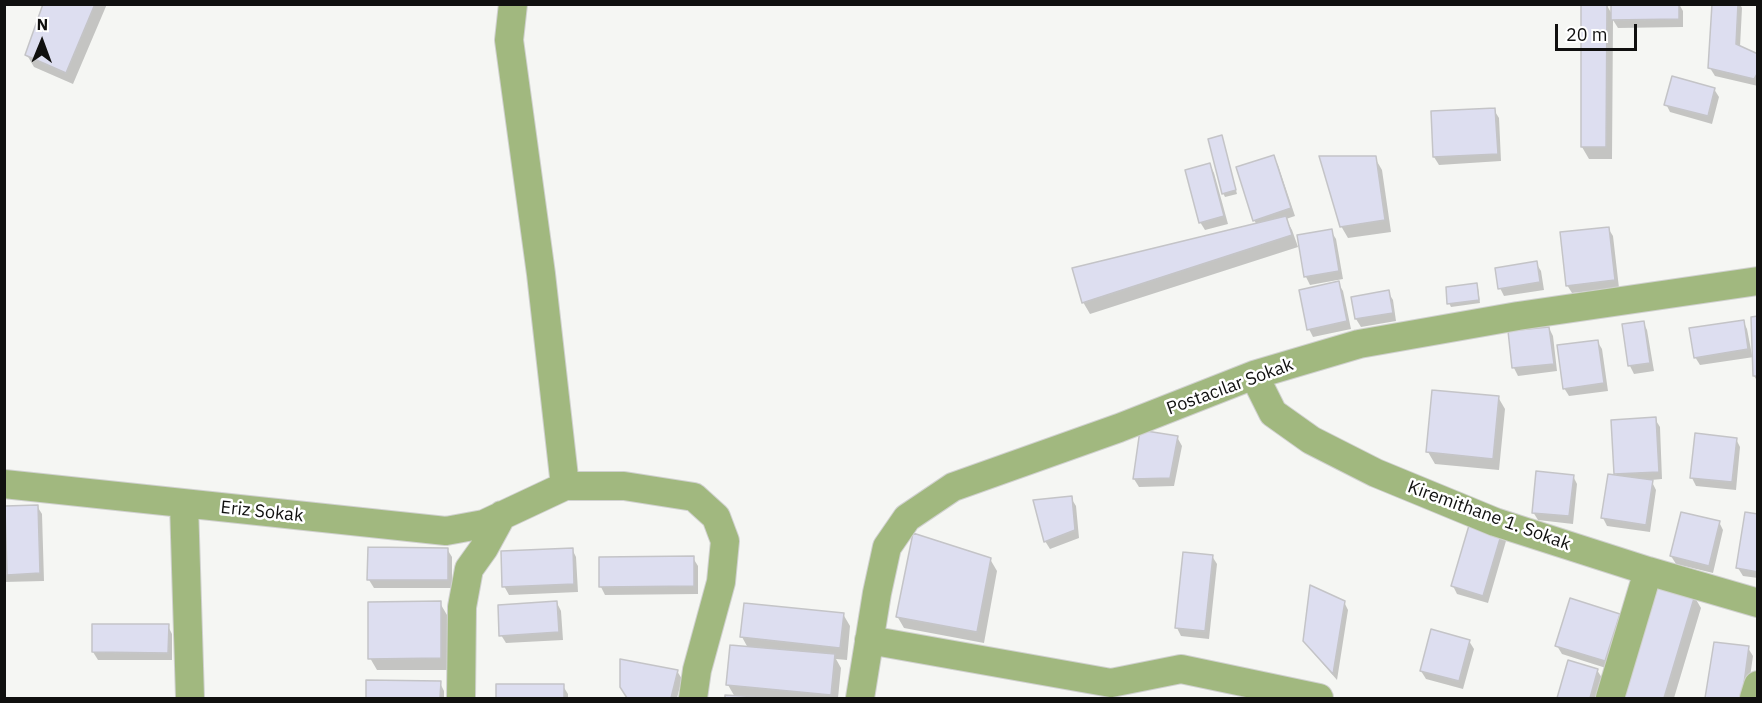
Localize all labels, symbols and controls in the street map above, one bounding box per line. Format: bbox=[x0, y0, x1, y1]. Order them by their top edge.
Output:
north arrow bbox=[12, 12, 72, 72]
scale bar bbox=[1558, 12, 1640, 50]
text: N bbox=[36, 14, 48, 34]
text: 20 m bbox=[1566, 23, 1608, 46]
street label: Postacılar Sokak bbox=[1164, 354, 1296, 420]
street label: Kiremithane 1. Sokak bbox=[1404, 476, 1574, 556]
street label: Eriz Sokak bbox=[219, 497, 305, 527]

